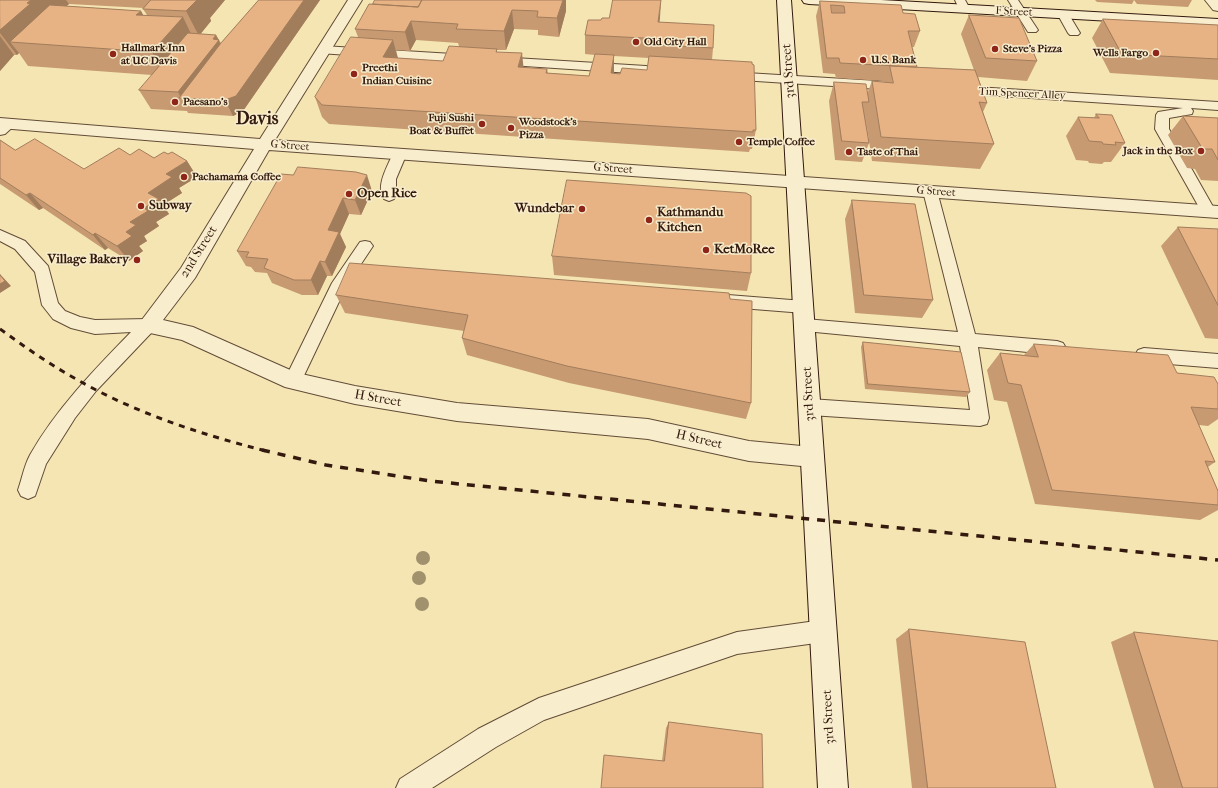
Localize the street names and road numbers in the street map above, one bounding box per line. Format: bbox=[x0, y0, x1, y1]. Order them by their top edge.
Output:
street label: F Street bbox=[995, 4, 1033, 20]
street label: 3rd Street bbox=[779, 43, 799, 99]
street label: Tim Spencer Alley bbox=[978, 85, 1066, 103]
street label: G Street bbox=[270, 138, 310, 154]
street label: G Street bbox=[593, 161, 633, 177]
street label: G Street bbox=[916, 184, 956, 200]
street label: 2nd Street bbox=[177, 223, 221, 281]
street label: 3rd Street bbox=[800, 366, 818, 422]
street label: H Street bbox=[353, 387, 403, 411]
street label: H Street bbox=[674, 427, 724, 453]
street label: 3rd Street bbox=[820, 689, 838, 745]

